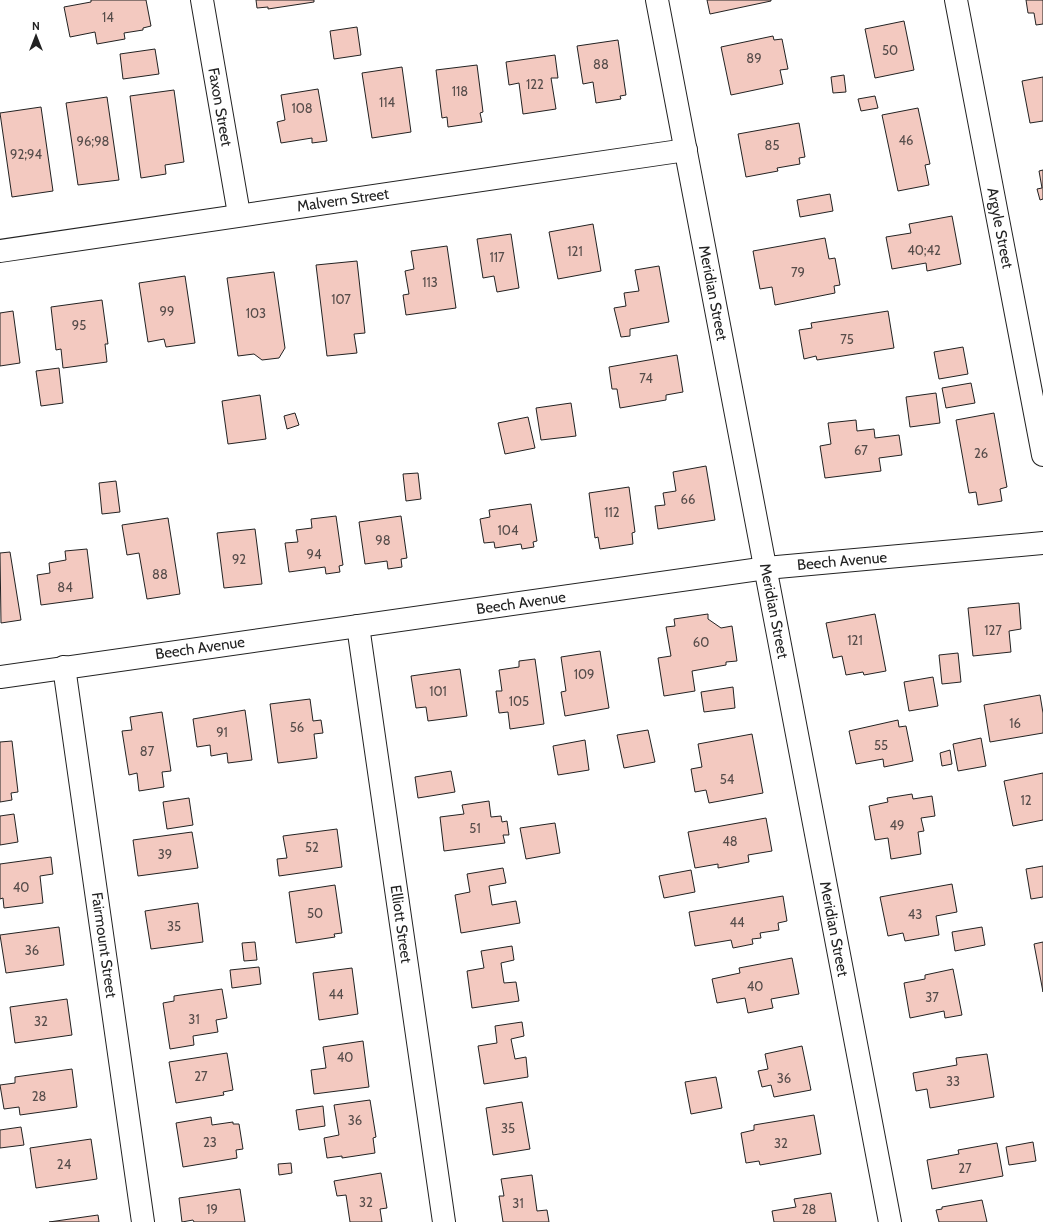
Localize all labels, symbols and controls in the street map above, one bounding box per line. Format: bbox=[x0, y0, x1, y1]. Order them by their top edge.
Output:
house number: 14 bbox=[102, 9, 114, 25]
north arrow bbox=[16, 16, 56, 56]
text: N bbox=[32, 19, 40, 33]
house number: 50 bbox=[882, 42, 898, 58]
house number: 89 bbox=[746, 50, 762, 66]
house number: 88 bbox=[593, 56, 609, 72]
street label: Faxon Street bbox=[204, 66, 236, 148]
house number: 122 bbox=[526, 76, 544, 92]
house number: 118 bbox=[452, 83, 468, 99]
house number: 114 bbox=[379, 94, 395, 110]
house number: 108 bbox=[291, 100, 313, 116]
house number: 46 bbox=[899, 132, 913, 148]
house number: 96;98 bbox=[77, 133, 110, 149]
house number: 85 bbox=[765, 137, 779, 153]
house number: 92;94 bbox=[10, 146, 42, 162]
street label: Malvern Street bbox=[296, 185, 390, 215]
street label: Argyle Street bbox=[983, 186, 1017, 270]
house number: 40;42 bbox=[907, 242, 941, 258]
house number: 121 bbox=[567, 243, 583, 259]
street label: Meridian Street bbox=[695, 244, 731, 342]
house number: 117 bbox=[489, 249, 505, 265]
house number: 79 bbox=[791, 264, 805, 280]
house number: 113 bbox=[422, 274, 438, 290]
house number: 107 bbox=[331, 291, 351, 307]
house number: 99 bbox=[160, 303, 174, 319]
house number: 103 bbox=[246, 305, 266, 321]
house number: 95 bbox=[72, 317, 86, 333]
house number: 75 bbox=[840, 331, 854, 347]
house number: 74 bbox=[639, 370, 653, 386]
house number: 67 bbox=[854, 442, 868, 458]
house number: 26 bbox=[974, 445, 988, 461]
house number: 66 bbox=[681, 491, 695, 507]
house number: 112 bbox=[604, 504, 620, 520]
house number: 104 bbox=[498, 522, 519, 538]
house number: 98 bbox=[375, 532, 391, 548]
house number: 94 bbox=[307, 546, 322, 562]
street label: Beech Avenue bbox=[796, 548, 888, 574]
house number: 92 bbox=[232, 551, 246, 567]
street label: Meridian Street bbox=[756, 562, 792, 660]
house number: 88 bbox=[152, 566, 168, 582]
house number: 84 bbox=[57, 579, 73, 595]
street label: Beech Avenue bbox=[475, 588, 567, 618]
house number: 127 bbox=[984, 622, 1002, 638]
house number: 121 bbox=[847, 632, 863, 648]
street label: Beech Avenue bbox=[154, 633, 246, 663]
house number: 60 bbox=[693, 634, 709, 650]
house number: 109 bbox=[574, 666, 594, 682]
house number: 101 bbox=[429, 683, 447, 699]
house number: 105 bbox=[509, 693, 529, 709]
house number: 16 bbox=[1009, 715, 1021, 731]
house number: 56 bbox=[290, 719, 304, 735]
house number: 91 bbox=[216, 724, 228, 740]
house number: 55 bbox=[874, 737, 888, 753]
house number: 87 bbox=[140, 743, 155, 759]
house number: 54 bbox=[720, 771, 735, 787]
house number: 12 bbox=[1020, 792, 1032, 808]
house number: 49 bbox=[890, 817, 904, 833]
house number: 51 bbox=[469, 820, 481, 836]
house number: 48 bbox=[722, 833, 738, 849]
house number: 52 bbox=[305, 839, 319, 855]
house number: 39 bbox=[158, 846, 172, 862]
house number: 40 bbox=[13, 879, 29, 895]
street label: Meridian Street bbox=[816, 880, 852, 978]
street label: Elliott Street bbox=[387, 884, 415, 964]
street label: Fairmount Street bbox=[88, 891, 120, 999]
house number: 50 bbox=[307, 905, 323, 921]
house number: 43 bbox=[908, 906, 922, 922]
house number: 44 bbox=[729, 914, 745, 930]
house number: 35 bbox=[167, 918, 181, 934]
house number: 36 bbox=[25, 942, 39, 958]
house number: 40 bbox=[747, 978, 763, 994]
house number: 44 bbox=[328, 986, 344, 1002]
house number: 37 bbox=[925, 989, 939, 1005]
house number: 31 bbox=[188, 1011, 200, 1027]
house number: 32 bbox=[34, 1013, 48, 1029]
house number: 40 bbox=[337, 1049, 353, 1065]
house number: 27 bbox=[194, 1068, 208, 1084]
house number: 36 bbox=[777, 1070, 791, 1086]
house number: 33 bbox=[946, 1073, 960, 1089]
house number: 28 bbox=[32, 1088, 46, 1104]
house number: 36 bbox=[348, 1112, 362, 1128]
house number: 35 bbox=[501, 1120, 515, 1136]
house number: 23 bbox=[203, 1134, 217, 1150]
house number: 32 bbox=[774, 1135, 788, 1151]
house number: 24 bbox=[57, 1156, 72, 1172]
house number: 27 bbox=[958, 1160, 972, 1176]
house number: 32 bbox=[359, 1194, 373, 1210]
house number: 31 bbox=[512, 1195, 524, 1211]
house number: 19 bbox=[206, 1201, 218, 1217]
house number: 28 bbox=[802, 1201, 816, 1217]

